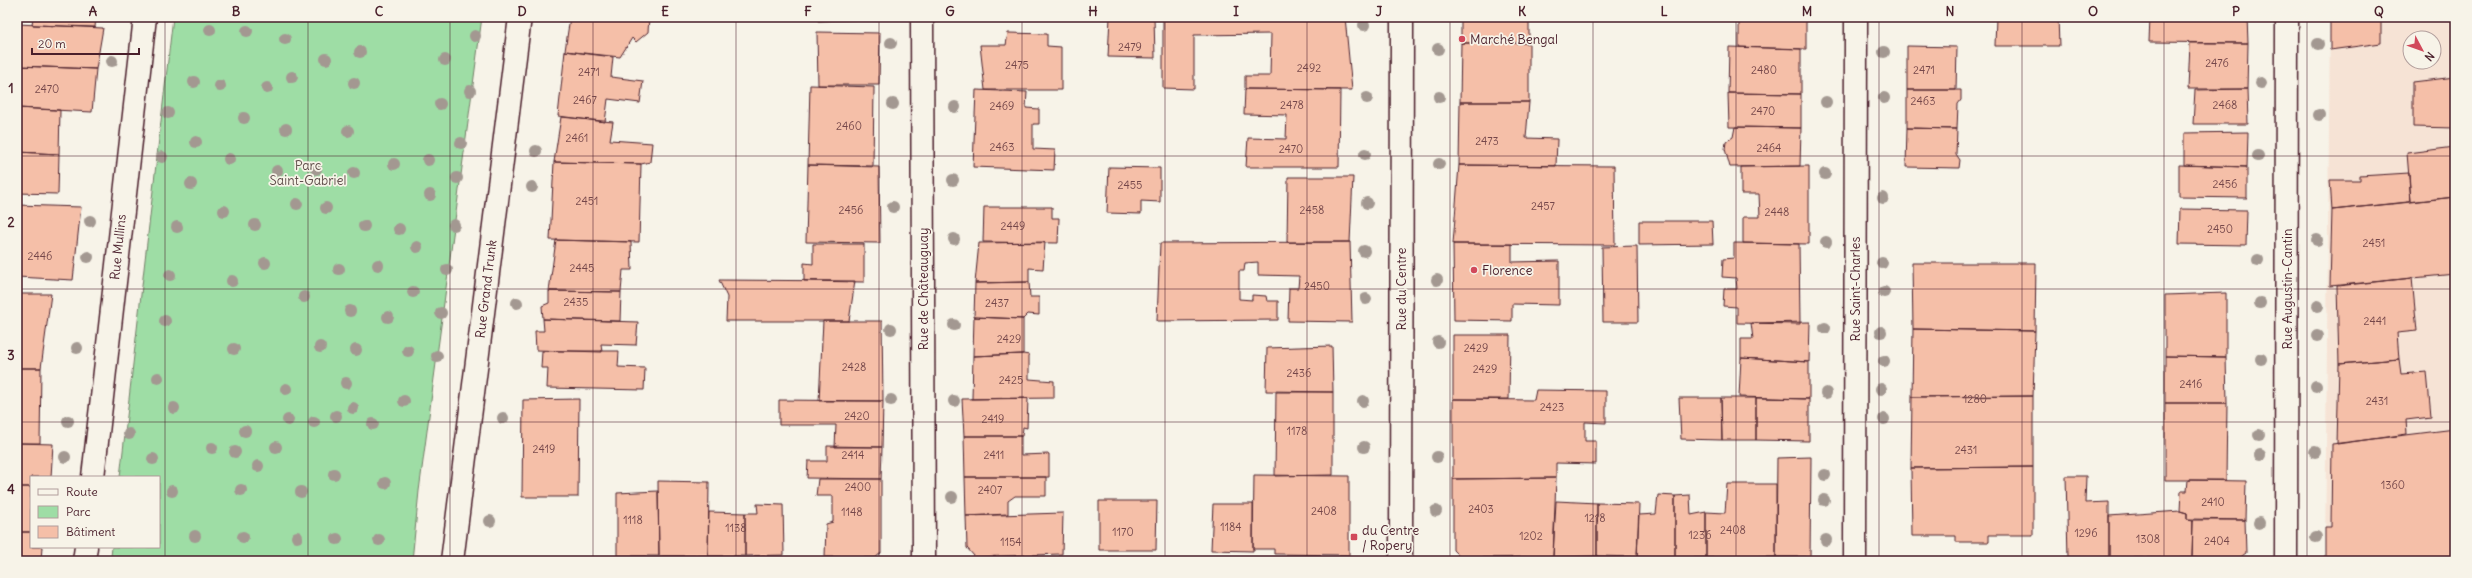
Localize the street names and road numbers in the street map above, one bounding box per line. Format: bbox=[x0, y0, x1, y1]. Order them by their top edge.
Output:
street label: Rue Mullins bbox=[106, 213, 130, 281]
street label: Rue de Châteauguay bbox=[915, 228, 932, 350]
street label: Rue Augustin-Cantin bbox=[2279, 228, 2296, 349]
street label: Rue Saint-Charles bbox=[1847, 236, 1864, 342]
street label: Rue Grand Trunk bbox=[472, 238, 501, 339]
street label: Rue du Centre bbox=[1393, 247, 1410, 331]

